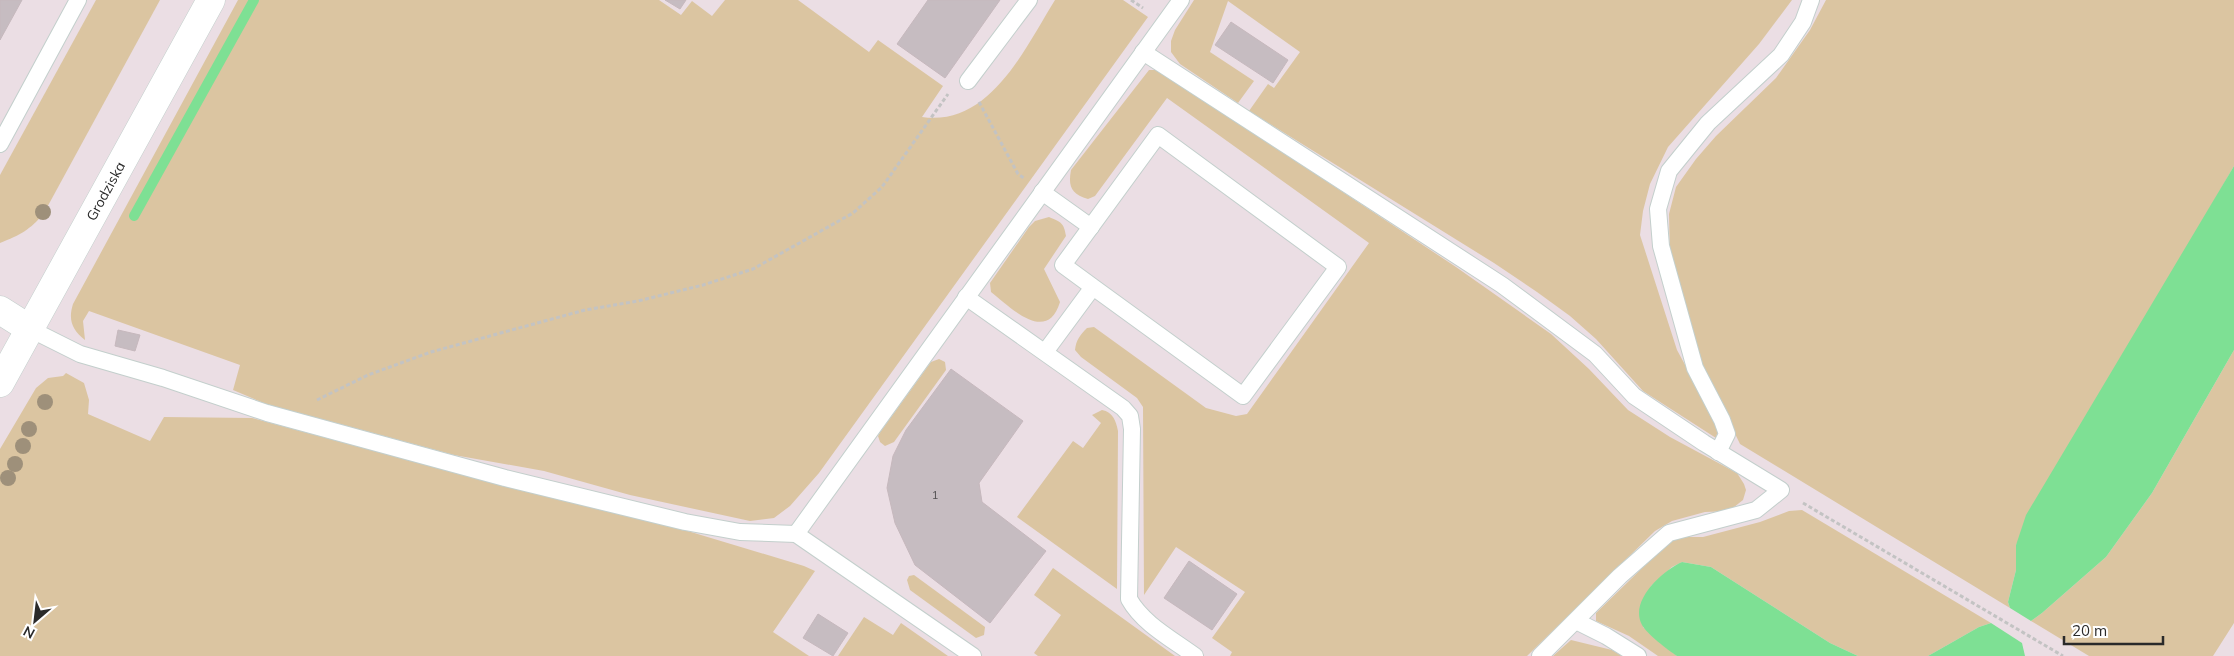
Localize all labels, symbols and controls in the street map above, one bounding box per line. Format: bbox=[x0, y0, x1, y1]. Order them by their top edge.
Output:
street label: Grodziska bbox=[82, 158, 129, 224]
house number: 1 bbox=[932, 488, 938, 502]
north arrow bbox=[10, 596, 60, 646]
scale bar bbox=[2064, 614, 2163, 646]
text: 20 m bbox=[2072, 621, 2107, 640]
text: N bbox=[20, 622, 38, 643]

